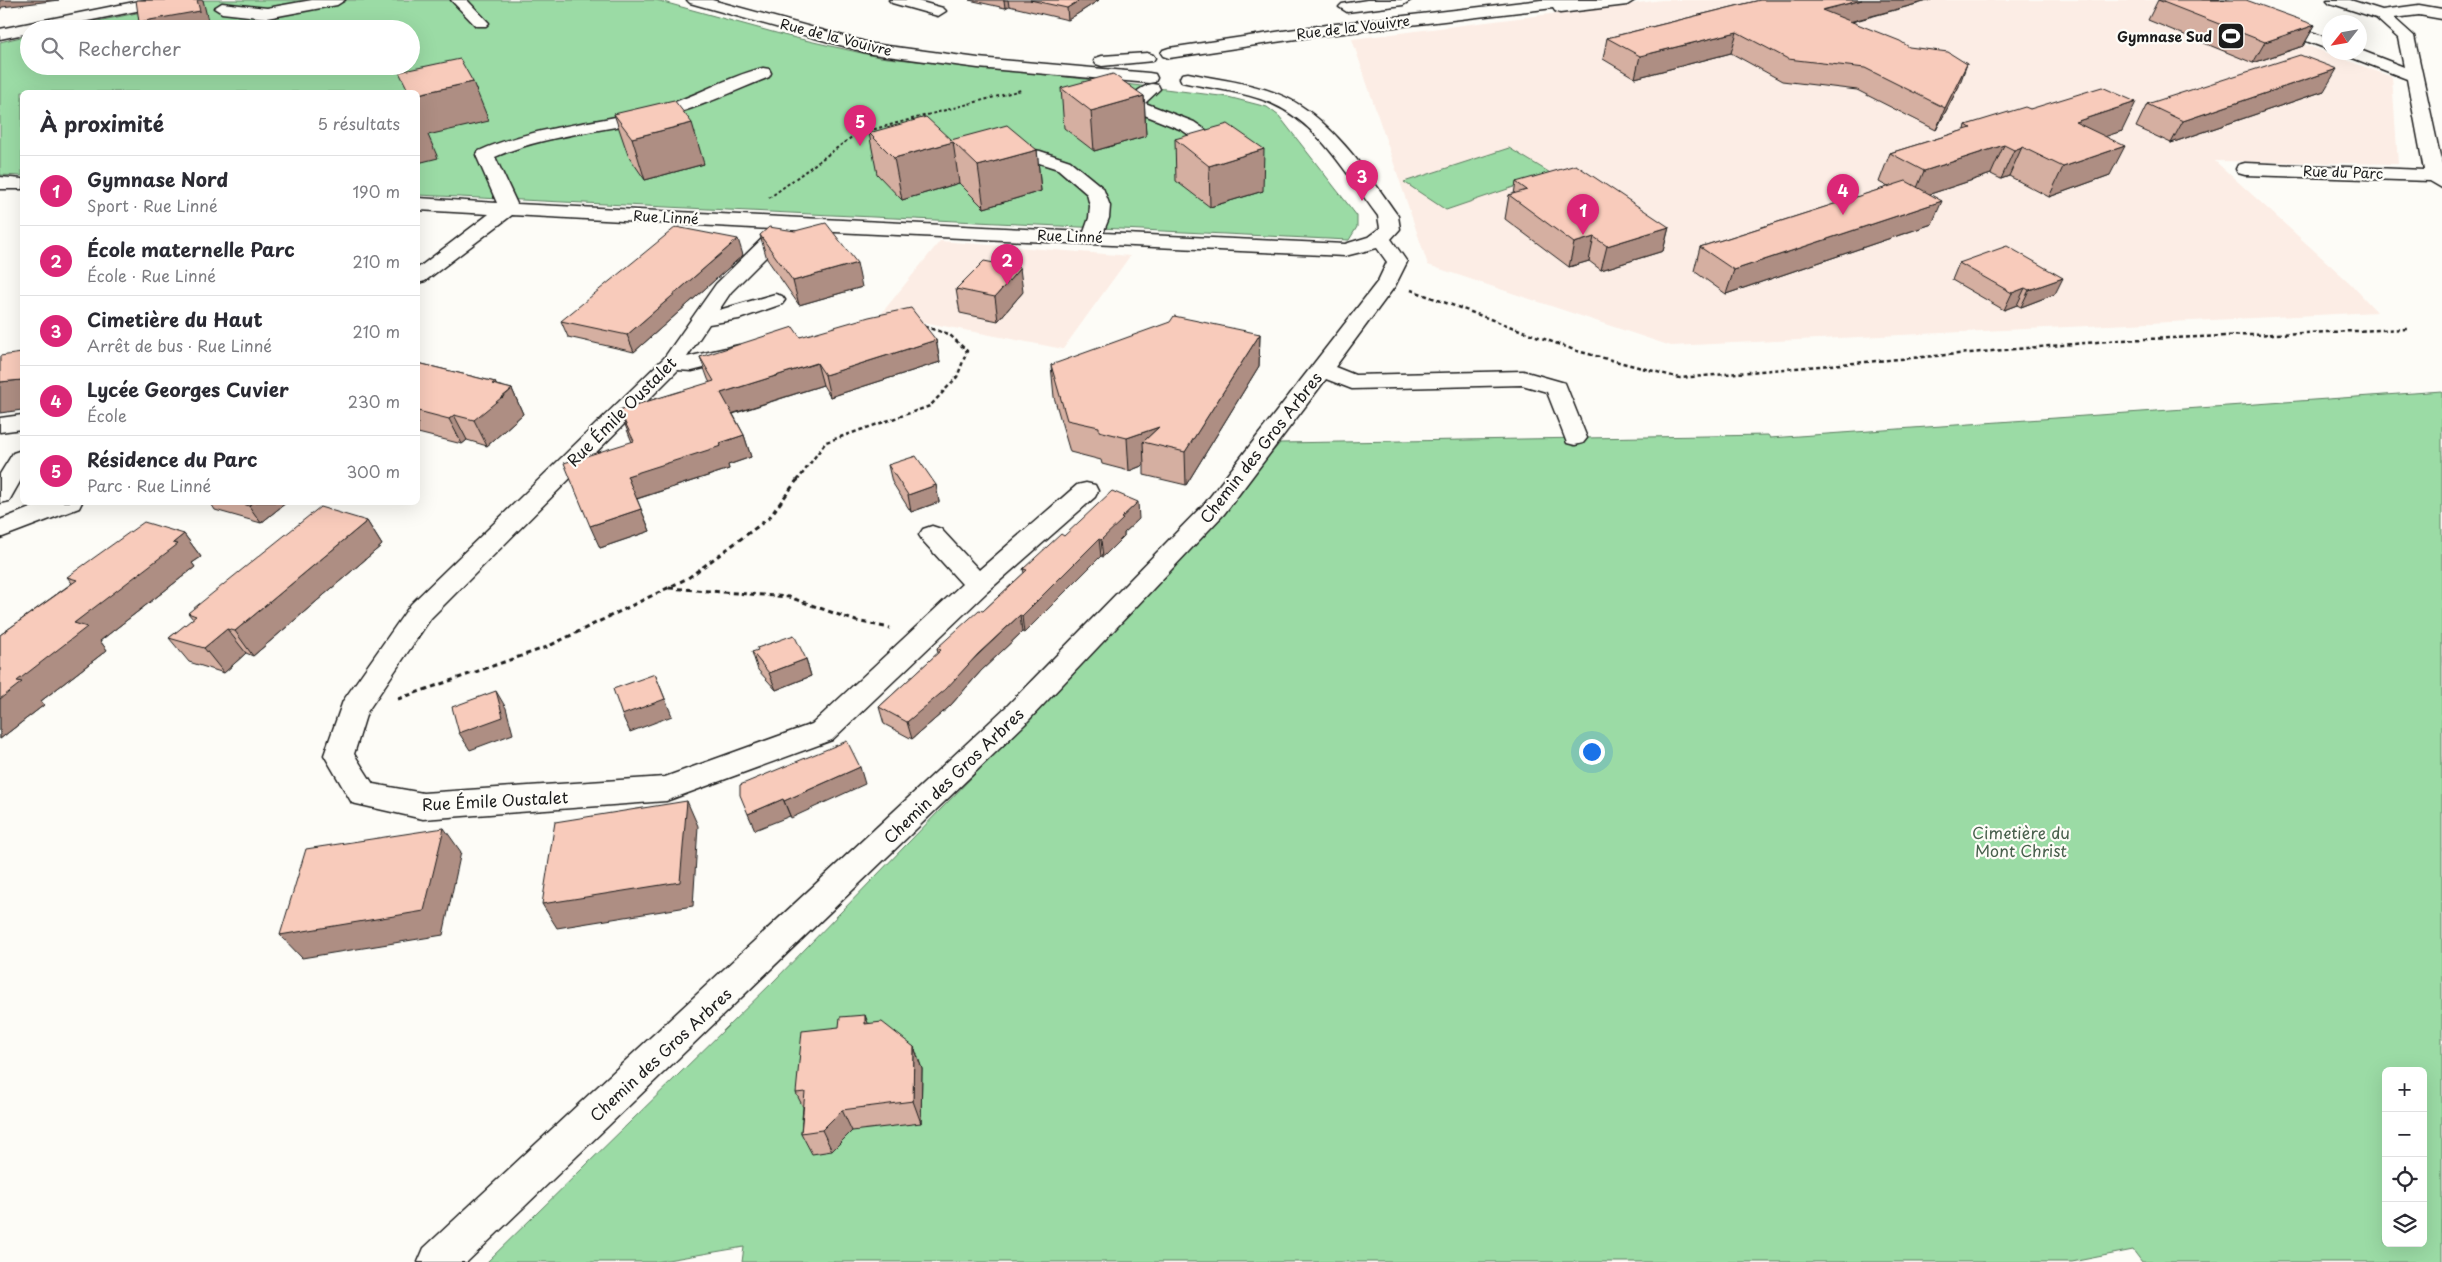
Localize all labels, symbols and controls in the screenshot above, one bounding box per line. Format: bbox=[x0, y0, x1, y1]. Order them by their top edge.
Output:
street label: Rue de la Vouivre bbox=[1295, 10, 1411, 44]
street label: Rue de la Vouivre bbox=[778, 13, 894, 61]
north arrow bbox=[2322, 15, 2367, 60]
search box bbox=[20, 20, 420, 75]
sports icon: Gymnase Sud bbox=[2216, 21, 2246, 51]
place label: Gymnase Sud bbox=[2117, 26, 2212, 47]
icon: search bbox=[38, 34, 66, 62]
text: Rechercher bbox=[78, 34, 181, 62]
pin: 5 bbox=[844, 105, 876, 146]
text: À proximité bbox=[40, 107, 164, 139]
text: 5 résultats bbox=[317, 111, 400, 135]
pin: 3 bbox=[1346, 160, 1378, 201]
street label: Rue du Parc bbox=[2303, 160, 2383, 184]
text: Gymnase Nord bbox=[87, 165, 228, 193]
pin: 4 bbox=[1827, 174, 1859, 215]
text: 1 bbox=[52, 179, 60, 203]
text: 190 m bbox=[352, 179, 400, 203]
text: Sport · Rue Linné bbox=[87, 193, 218, 217]
pin: 1 bbox=[1567, 194, 1599, 235]
street label: Rue Linné bbox=[633, 205, 700, 229]
street label: Rue Linné bbox=[1037, 224, 1104, 248]
text: École maternelle Parc bbox=[87, 235, 295, 263]
pin: 2 bbox=[991, 244, 1023, 285]
text: 2 bbox=[50, 249, 62, 273]
text: 210 m bbox=[352, 249, 400, 273]
text: École · Rue Linné bbox=[87, 263, 216, 287]
text: Cimetière du Haut bbox=[87, 305, 263, 333]
text: 3 bbox=[51, 319, 61, 343]
text: 210 m bbox=[352, 319, 400, 343]
text: Arrêt de bus · Rue Linné bbox=[87, 333, 272, 357]
street label: Rue Émile Oustalet bbox=[561, 350, 682, 471]
street label: Chemin des Gros Arbres bbox=[1193, 366, 1327, 528]
text: Lycée Georges Cuvier bbox=[87, 375, 289, 403]
text: 4 bbox=[51, 389, 61, 413]
text: 230 m bbox=[348, 389, 400, 413]
text: École bbox=[87, 403, 127, 427]
text: Résidence du Parc bbox=[87, 445, 257, 473]
text: 5 bbox=[51, 459, 61, 483]
text: 300 m bbox=[346, 459, 400, 483]
text: Parc · Rue Linné bbox=[87, 473, 211, 497]
street label: Chemin des Gros Arbres bbox=[878, 702, 1028, 848]
your location bbox=[1579, 739, 1605, 765]
street label: Rue Émile Oustalet bbox=[421, 784, 569, 816]
park label: Cimetière du Mont Christ bbox=[1972, 820, 2070, 862]
street label: Chemin des Gros Arbres bbox=[584, 982, 736, 1126]
map controls bbox=[2382, 1067, 2427, 1247]
button: + bbox=[2382, 1067, 2427, 1112]
button: − bbox=[2382, 1112, 2427, 1157]
button: locate bbox=[2382, 1157, 2427, 1202]
button: layers bbox=[2382, 1202, 2427, 1247]

